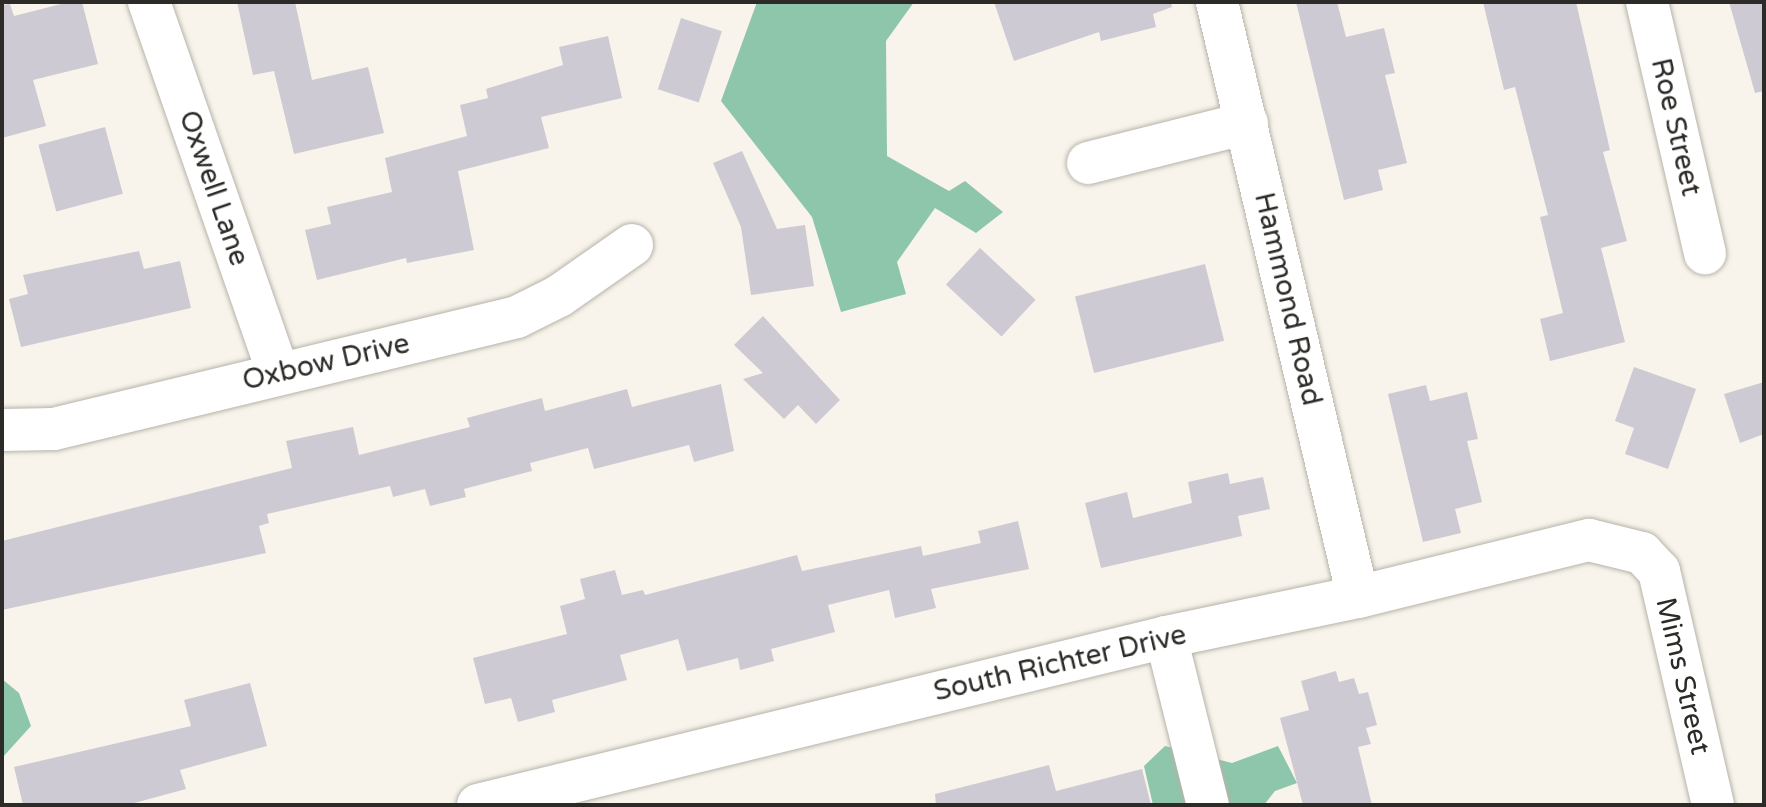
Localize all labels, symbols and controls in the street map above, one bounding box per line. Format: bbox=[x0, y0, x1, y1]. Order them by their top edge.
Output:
street label: Roe Street bbox=[1644, 55, 1708, 199]
street label: Oxwell Lane bbox=[172, 106, 256, 270]
street label: Hammond Road bbox=[1247, 189, 1329, 409]
street label: Oxbow Drive bbox=[239, 326, 413, 398]
street label: Mims Street bbox=[1649, 594, 1717, 758]
street label: South Richter Drive bbox=[930, 618, 1190, 708]

